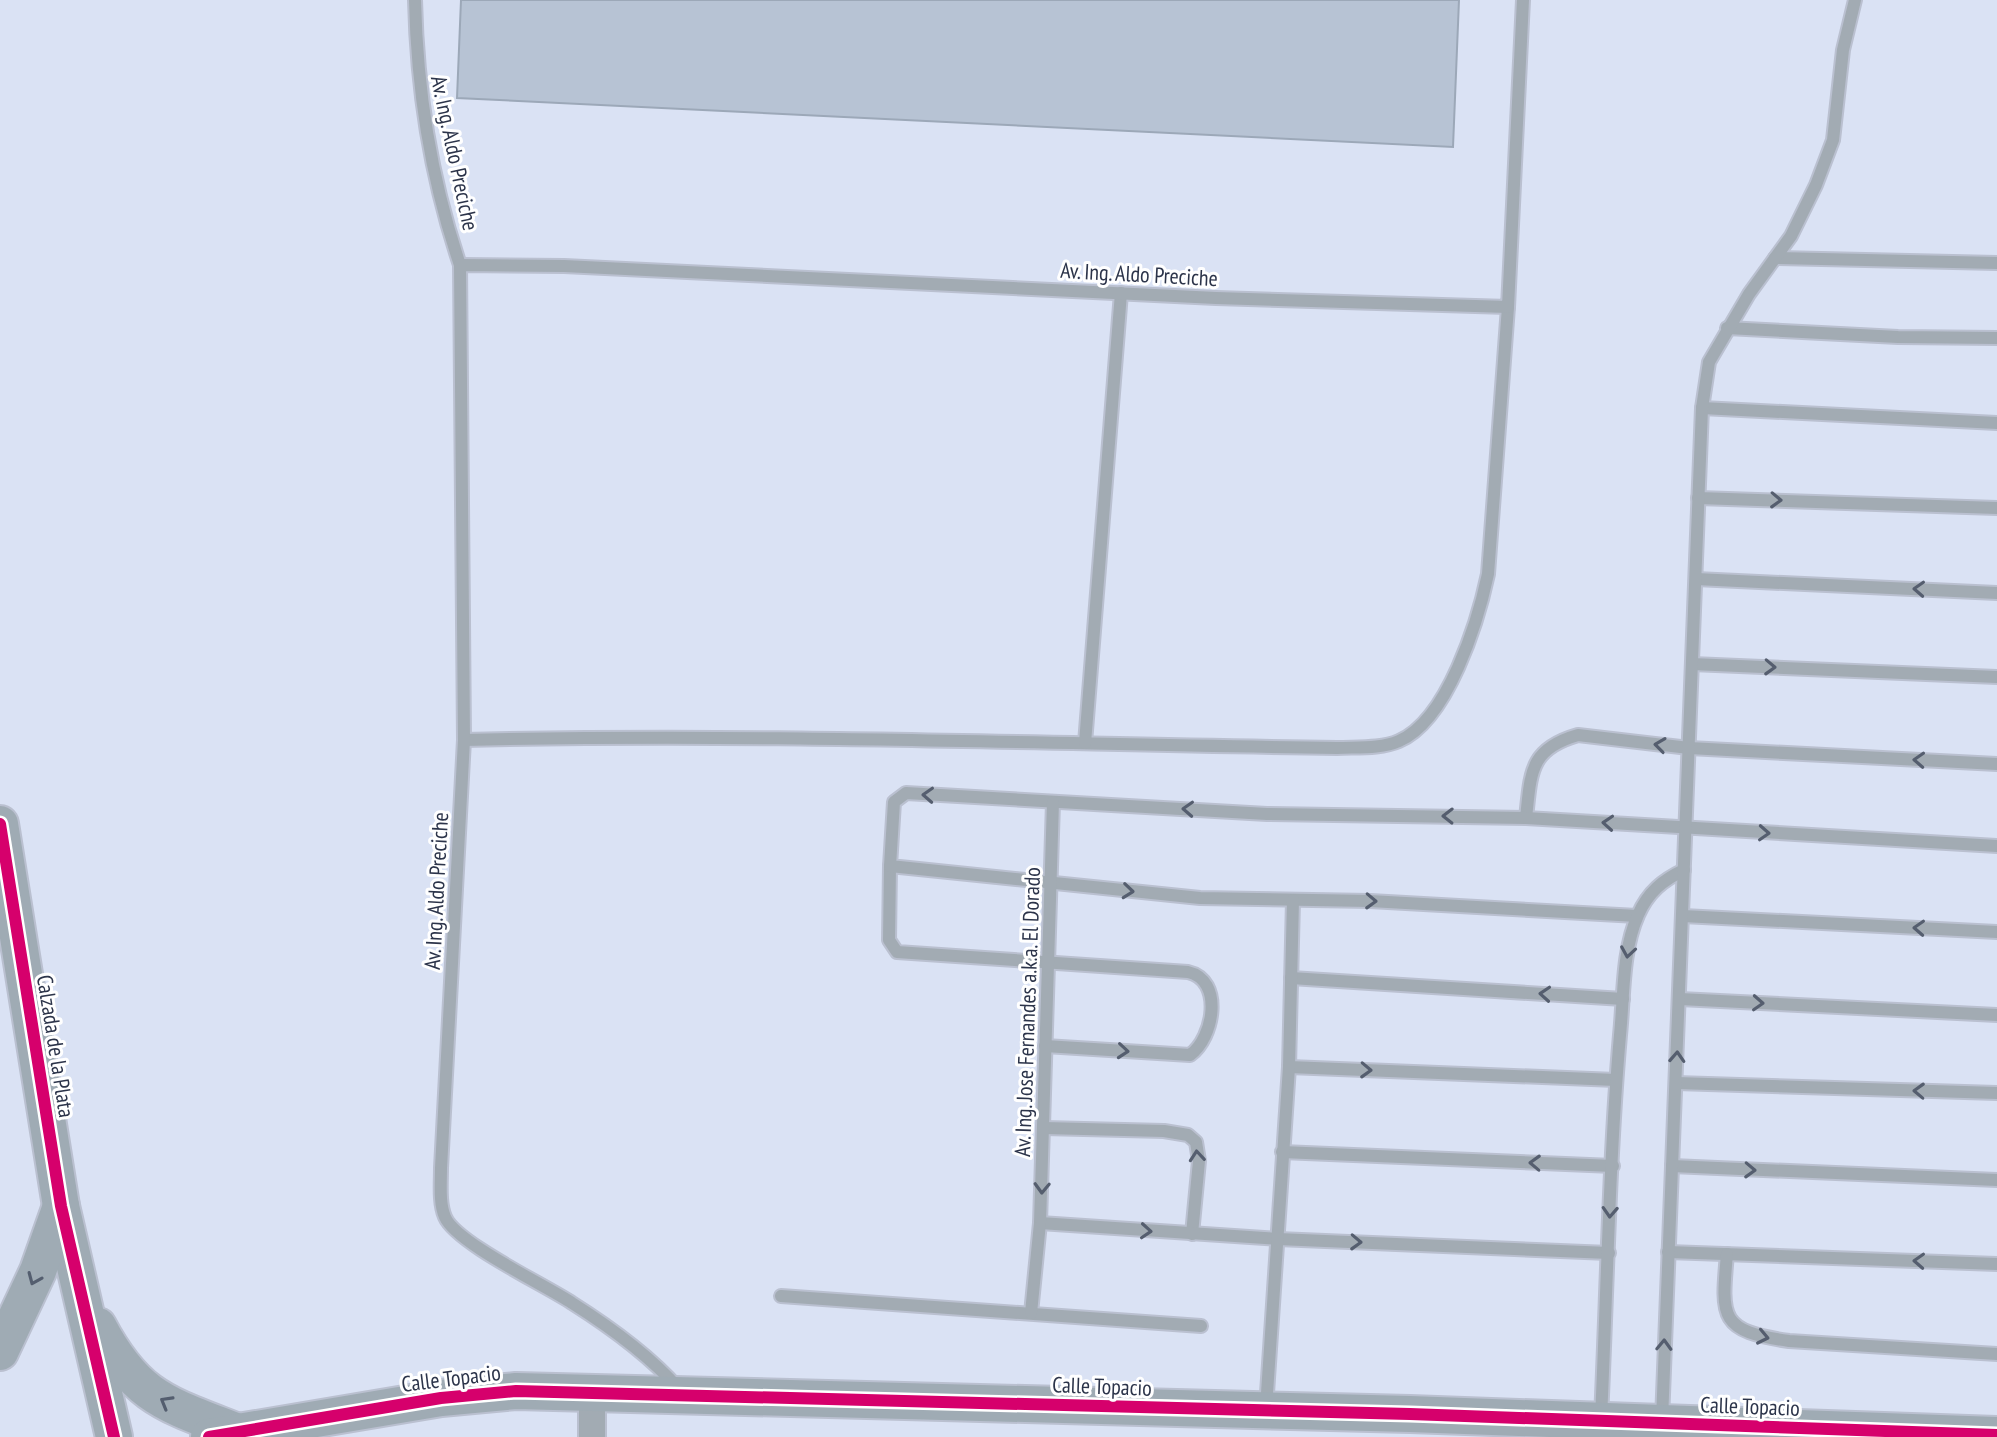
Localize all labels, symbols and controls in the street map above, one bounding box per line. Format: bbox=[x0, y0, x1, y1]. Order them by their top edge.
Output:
street label: Av. Ing. Aldo Preciche bbox=[425, 73, 485, 233]
street label: Av. Ing. Aldo Preciche bbox=[1060, 256, 1218, 292]
one-way arrow bbox=[1770, 492, 1783, 509]
one-way arrow bbox=[1912, 581, 1925, 598]
one-way arrow bbox=[1764, 658, 1777, 675]
one-way arrow bbox=[1653, 736, 1666, 753]
one-way arrow bbox=[1912, 752, 1925, 769]
one-way arrow bbox=[921, 786, 934, 803]
one-way arrow bbox=[1181, 801, 1194, 818]
one-way arrow bbox=[1441, 808, 1454, 825]
street label: Av. Ing. Aldo Preciche bbox=[418, 812, 454, 970]
one-way arrow bbox=[1601, 815, 1614, 832]
one-way arrow bbox=[1758, 824, 1771, 841]
street label: Av. Ing. Jose Fernandes a.k.a. El Dorado bbox=[1008, 867, 1046, 1157]
one-way arrow bbox=[1122, 882, 1135, 899]
one-way arrow bbox=[1365, 892, 1378, 909]
one-way arrow bbox=[1912, 920, 1925, 937]
one-way arrow bbox=[1620, 946, 1637, 959]
street label: Calzada de la Plata bbox=[31, 973, 81, 1119]
one-way arrow bbox=[1538, 986, 1551, 1003]
one-way arrow bbox=[1752, 995, 1765, 1012]
one-way arrow bbox=[1117, 1042, 1130, 1059]
one-way arrow bbox=[1668, 1050, 1685, 1063]
one-way arrow bbox=[1360, 1061, 1373, 1078]
one-way arrow bbox=[1912, 1082, 1925, 1099]
one-way arrow bbox=[1189, 1149, 1206, 1162]
one-way arrow bbox=[1528, 1154, 1541, 1171]
one-way arrow bbox=[1744, 1161, 1757, 1178]
one-way arrow bbox=[1033, 1182, 1050, 1195]
one-way arrow bbox=[1602, 1206, 1619, 1219]
one-way arrow bbox=[1140, 1222, 1153, 1239]
one-way arrow bbox=[1350, 1234, 1363, 1251]
one-way arrow bbox=[1912, 1252, 1925, 1269]
one-way arrow bbox=[27, 1271, 43, 1285]
one-way arrow bbox=[1756, 1328, 1770, 1345]
one-way arrow bbox=[1656, 1338, 1673, 1351]
street label: Calle Topacio bbox=[400, 1358, 502, 1398]
street label: Calle Topacio bbox=[1052, 1370, 1152, 1402]
street label: Calle Topacio bbox=[1700, 1390, 1800, 1422]
one-way arrow bbox=[160, 1396, 175, 1412]

